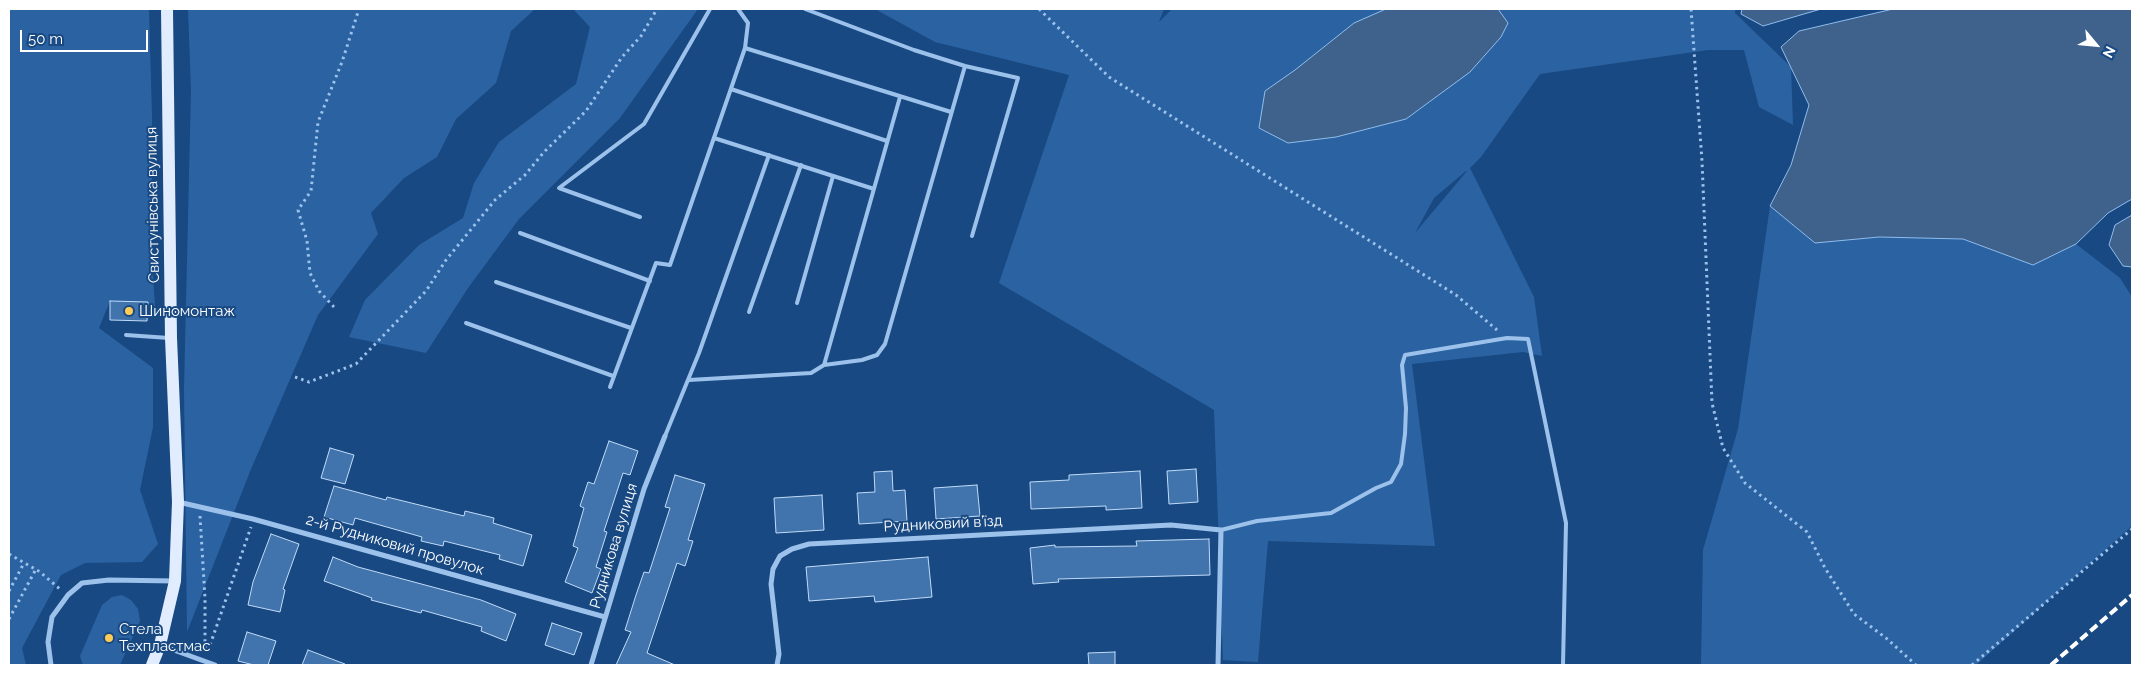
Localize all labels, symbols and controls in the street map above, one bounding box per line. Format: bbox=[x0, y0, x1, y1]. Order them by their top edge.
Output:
scale bar bbox=[22, 20, 150, 52]
north arrow bbox=[2071, 20, 2121, 70]
text: 50 m bbox=[28, 30, 63, 48]
text: N bbox=[2100, 44, 2119, 61]
street label: Свистунівська вулиця bbox=[143, 127, 163, 283]
place label: Шиномонтаж bbox=[139, 302, 235, 320]
marker: Шиномонтаж bbox=[123, 305, 135, 317]
street label: Рудникова вулиця bbox=[586, 481, 642, 611]
street label: 2-й Рудниковий провулок bbox=[304, 511, 486, 579]
street label: Рудниковий в’їзд bbox=[883, 512, 1003, 536]
place label: Стела Техпластмас bbox=[119, 620, 210, 655]
marker: Стела Техпластмас bbox=[103, 632, 115, 644]

